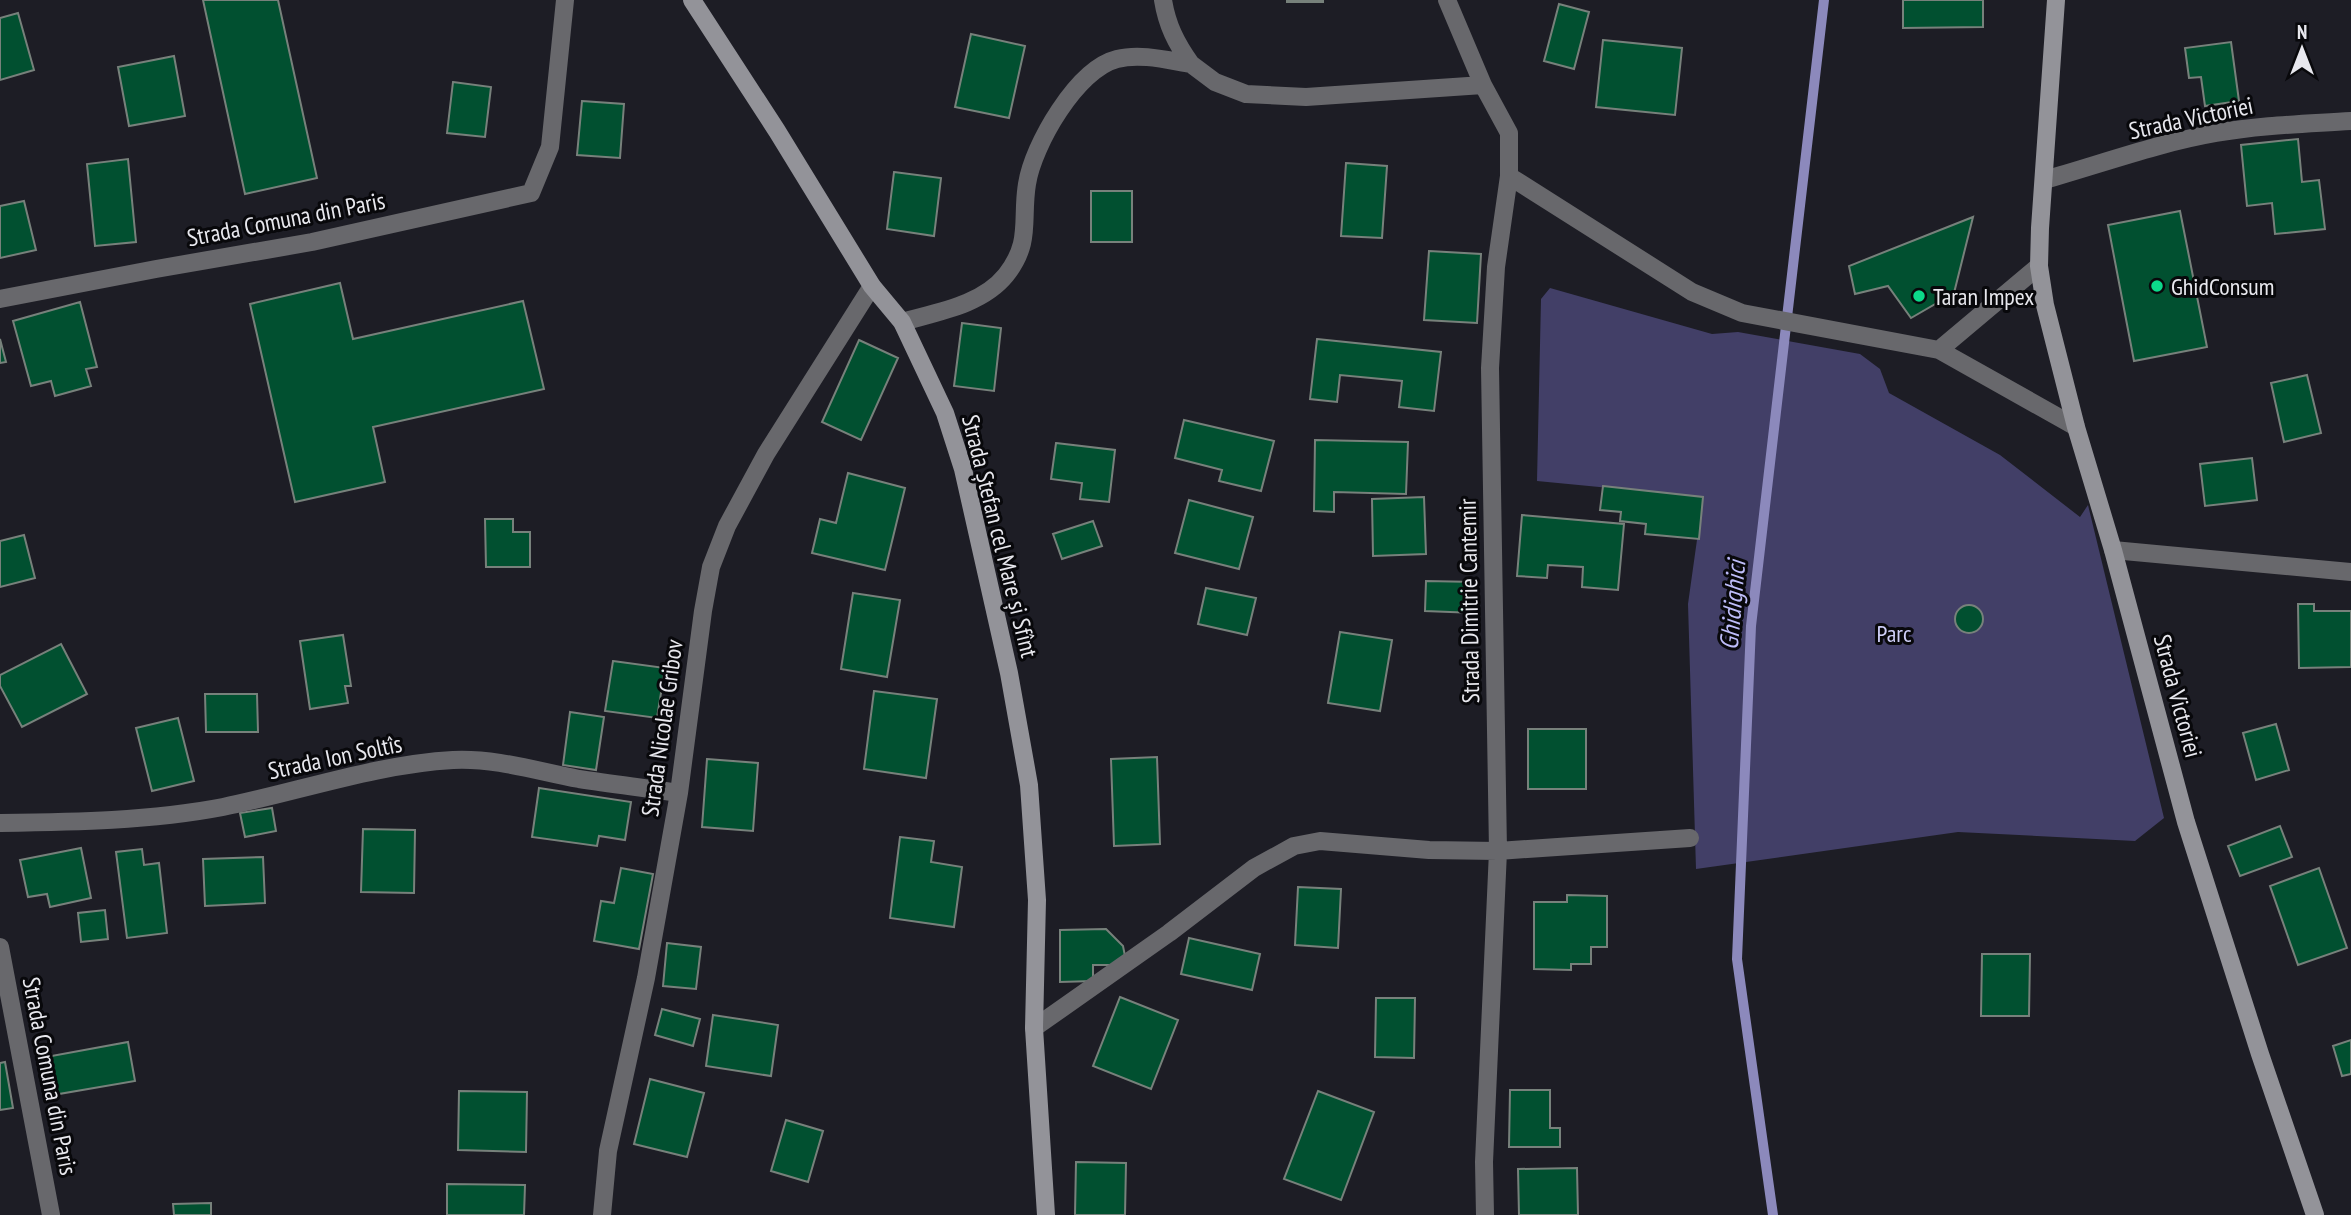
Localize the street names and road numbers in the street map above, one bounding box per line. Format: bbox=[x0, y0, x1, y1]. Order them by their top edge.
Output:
street label: Strada Victoriei bbox=[2126, 90, 2256, 146]
street label: Strada Comuna din Paris bbox=[184, 185, 388, 253]
street label: Strada Ștefan cel Mare și Sfînt bbox=[955, 411, 1045, 661]
street label: Strada Dimitrie Cantemir bbox=[1452, 498, 1486, 704]
street label: Strada Victoriei bbox=[2147, 631, 2209, 761]
street label: Strada Nicolae Gribov bbox=[634, 637, 690, 818]
street label: Strada Ion Soltîs bbox=[265, 728, 405, 786]
street label: Strada Comuna din Paris bbox=[16, 974, 84, 1178]

